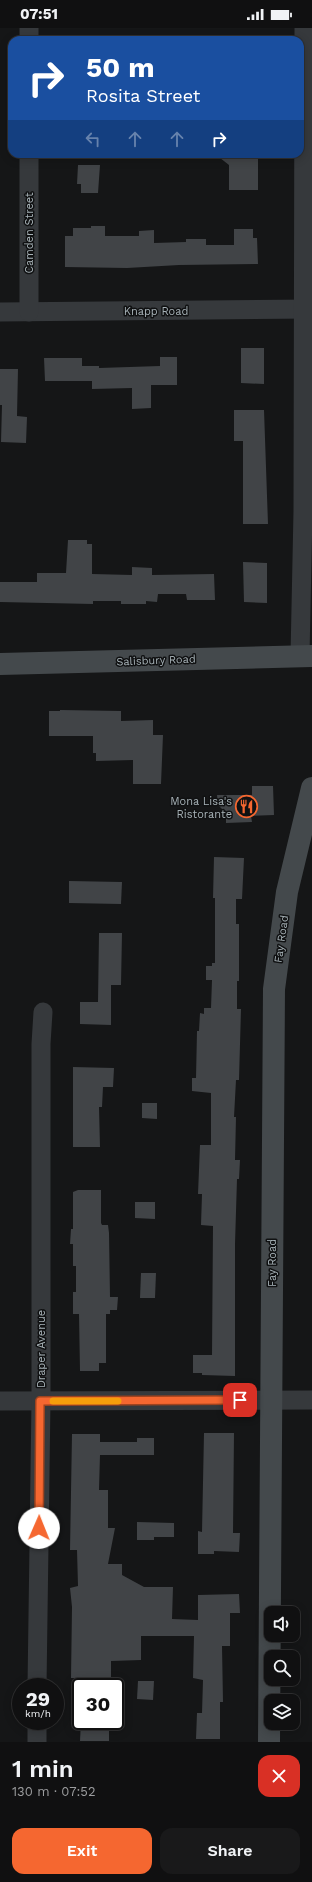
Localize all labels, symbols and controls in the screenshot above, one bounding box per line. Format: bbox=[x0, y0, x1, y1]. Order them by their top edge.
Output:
text: 07:51 bbox=[20, 5, 58, 23]
text: 50 m bbox=[86, 51, 155, 84]
icon: right bbox=[20, 52, 72, 104]
text: Rosita Street bbox=[86, 85, 200, 106]
icon: left bbox=[82, 128, 104, 150]
icon: ahead bbox=[124, 128, 146, 150]
icon: ahead bbox=[166, 128, 188, 150]
icon: right bbox=[208, 128, 230, 150]
street label: Camden Street bbox=[23, 192, 36, 274]
street label: Knapp Road bbox=[124, 305, 188, 318]
street label: Salisbury Road bbox=[116, 653, 196, 668]
restaurant icon: Mona Lisa's Ristorante bbox=[234, 794, 260, 820]
place label: Mona Lisa's Ristorante bbox=[170, 795, 232, 821]
street label: Fay Road bbox=[272, 914, 291, 964]
street label: Fay Road bbox=[266, 1239, 279, 1287]
street label: Draper Avenue bbox=[35, 1310, 48, 1388]
pin bbox=[223, 1383, 257, 1417]
icon: arrive bbox=[229, 1389, 251, 1411]
position arrow bbox=[18, 1507, 60, 1549]
map controls bbox=[264, 1606, 300, 1730]
button: sound bbox=[264, 1606, 300, 1642]
button: search bbox=[264, 1650, 300, 1686]
speed limit sign: 30 bbox=[72, 1678, 124, 1730]
text: 29 bbox=[26, 1687, 50, 1711]
button: layers bbox=[264, 1694, 300, 1730]
text: km/h bbox=[25, 1708, 51, 1719]
text: 1 min bbox=[12, 1755, 74, 1783]
button: close bbox=[258, 1755, 300, 1797]
text: 130 m · 07:52 bbox=[12, 1784, 95, 1799]
button: Exit bbox=[12, 1828, 152, 1874]
button: Share bbox=[160, 1828, 300, 1874]

